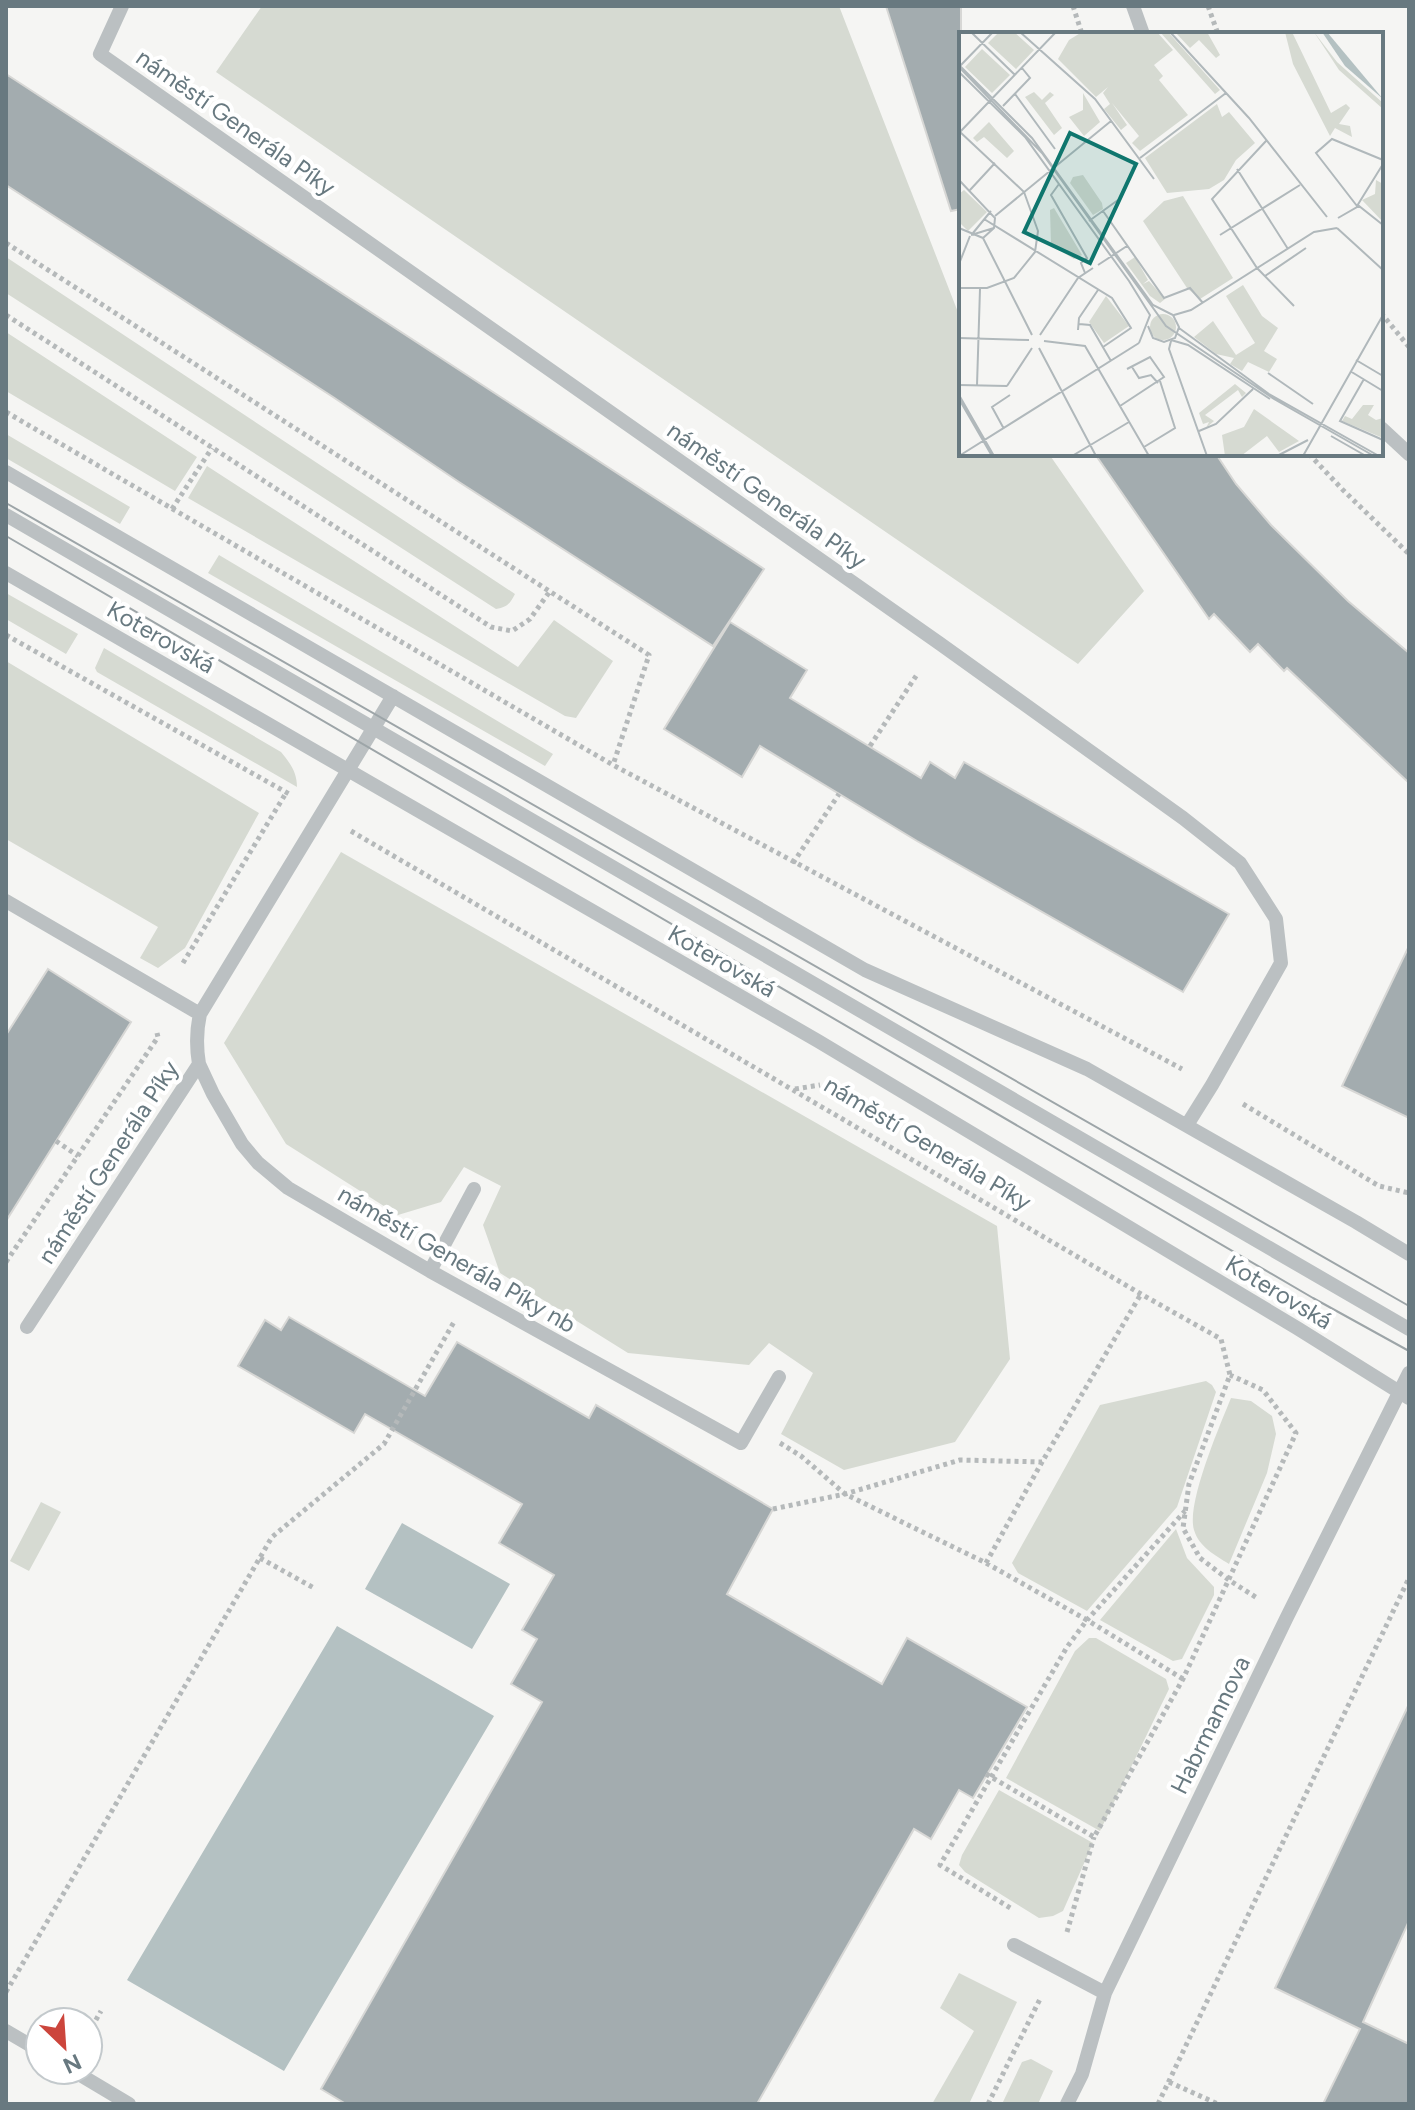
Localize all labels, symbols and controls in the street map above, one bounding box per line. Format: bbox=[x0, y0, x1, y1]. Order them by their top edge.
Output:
inset map bbox=[959, 32, 1383, 456]
street label: náměstí Generála Píky bbox=[131, 42, 341, 202]
street label: náměstí Generála Píky bbox=[662, 415, 872, 575]
street label: Koterovská bbox=[102, 595, 220, 679]
street label: Koterovská bbox=[663, 919, 781, 1003]
street label: náměstí Generála Píky bbox=[31, 1055, 185, 1269]
street label: náměstí Generála Píky bbox=[819, 1070, 1037, 1216]
street label: náměstí Generála Píky nb bbox=[333, 1179, 581, 1339]
street label: Koterovská bbox=[1220, 1249, 1338, 1335]
street label: Habrmannova bbox=[1164, 1651, 1256, 1799]
north arrow bbox=[24, 2006, 104, 2086]
text: N bbox=[59, 2048, 86, 2080]

